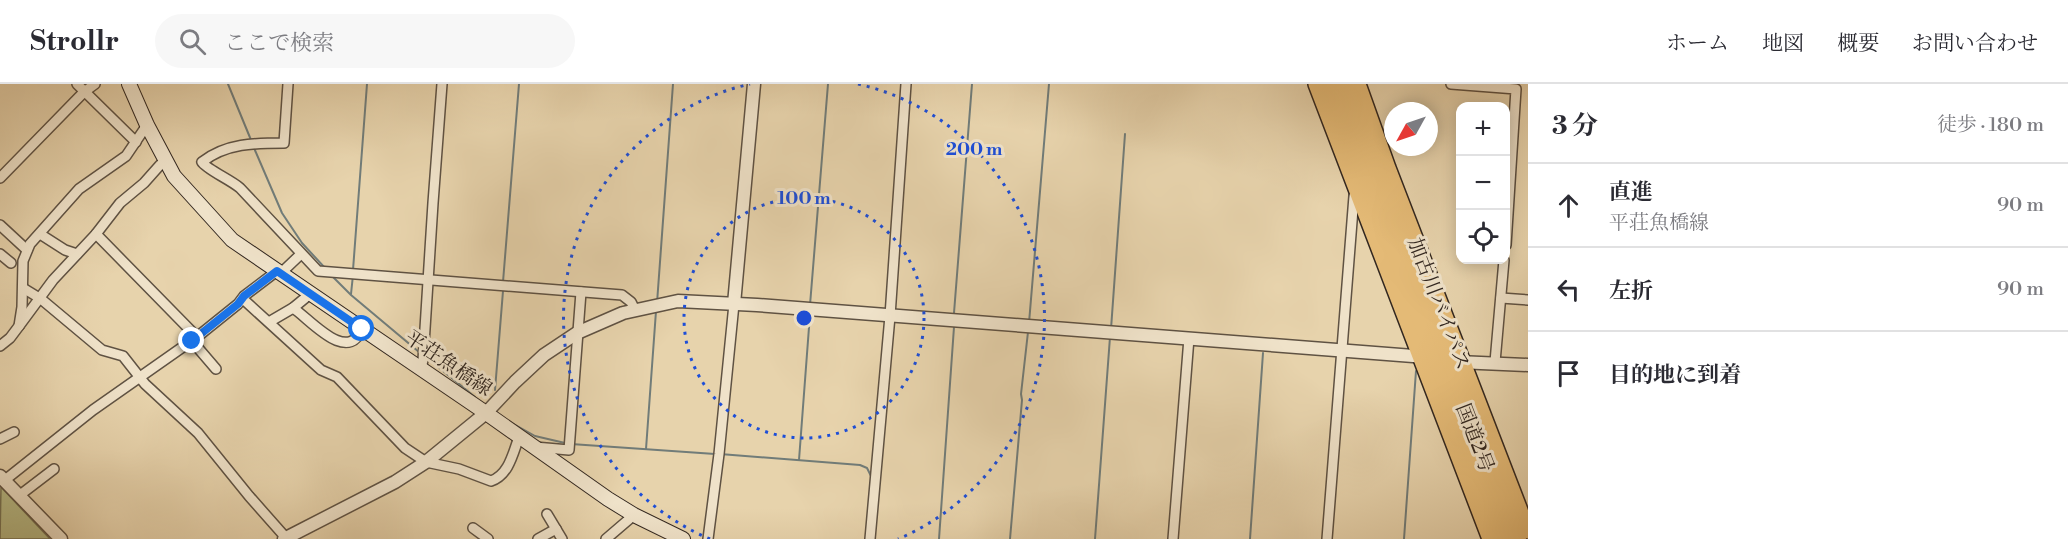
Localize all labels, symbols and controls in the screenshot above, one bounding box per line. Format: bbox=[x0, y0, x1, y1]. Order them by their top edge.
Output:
search box bbox=[155, 14, 575, 68]
text: Strollr bbox=[30, 24, 119, 59]
icon: search bbox=[176, 25, 209, 58]
text: ここで検索 bbox=[224, 30, 334, 57]
text: ホーム bbox=[1666, 31, 1729, 57]
text: 地図 bbox=[1762, 31, 1804, 57]
text: 概要 bbox=[1837, 31, 1879, 57]
text: お問い合わせ bbox=[1912, 31, 2038, 57]
north arrow bbox=[1384, 102, 1438, 156]
map controls bbox=[1456, 102, 1510, 264]
button: + bbox=[1456, 102, 1510, 156]
text: 3 分 bbox=[1552, 110, 1598, 142]
text: 徒歩 · 180 m bbox=[1937, 113, 2044, 138]
text: 200 m bbox=[946, 138, 1003, 161]
button: − bbox=[1456, 156, 1510, 210]
text: 直進 bbox=[1609, 179, 1653, 206]
text: 100 m bbox=[777, 187, 831, 210]
icon: ahead bbox=[1552, 189, 1585, 222]
text: 90 m bbox=[1997, 193, 2044, 218]
button: locate bbox=[1456, 210, 1510, 264]
text: 平荘魚橋線 bbox=[1609, 211, 1709, 236]
street label: 加古川バイパス bbox=[1401, 234, 1475, 374]
icon: left bbox=[1552, 273, 1585, 306]
text: 90 m bbox=[1997, 277, 2044, 302]
text: 左折 bbox=[1609, 278, 1653, 305]
centre of rings bbox=[794, 308, 814, 328]
route start bbox=[348, 315, 374, 341]
street label: 平荘魚橋線 bbox=[400, 326, 496, 402]
route end bbox=[178, 327, 204, 353]
icon: arrive bbox=[1552, 357, 1585, 390]
text: 目的地に到着 bbox=[1609, 362, 1741, 389]
street label: 国道2号 bbox=[1450, 400, 1498, 476]

